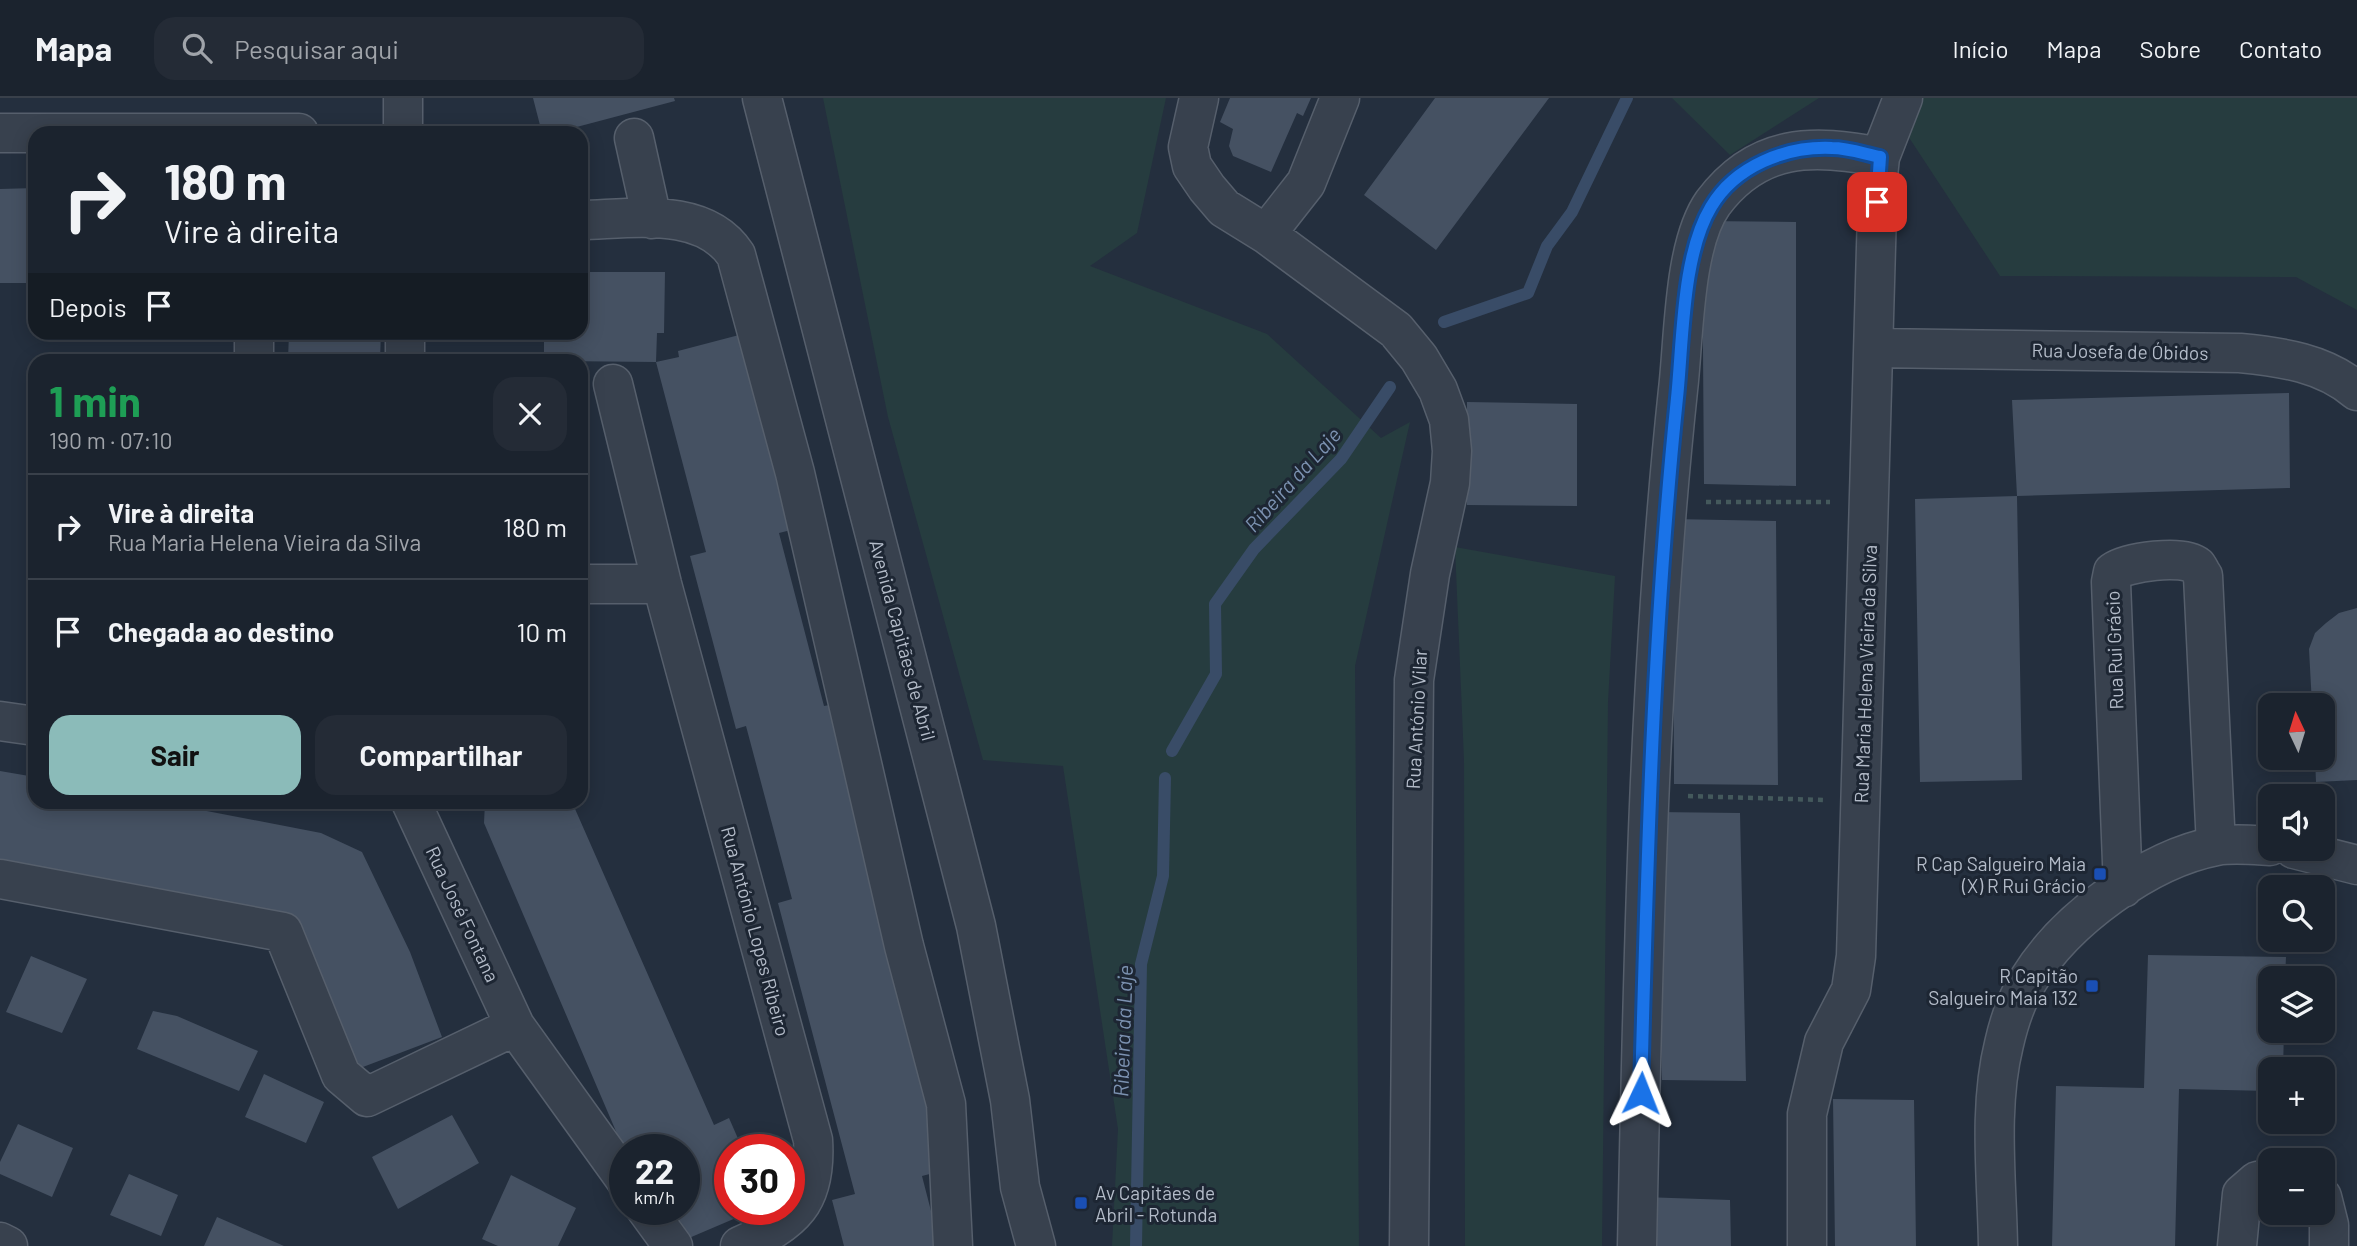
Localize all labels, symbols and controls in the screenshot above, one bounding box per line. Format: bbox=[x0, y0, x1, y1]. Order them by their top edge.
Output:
search box bbox=[154, 17, 644, 80]
text: Mapa bbox=[35, 28, 112, 68]
icon: search bbox=[178, 29, 216, 67]
text: Pesquisar aqui bbox=[234, 33, 399, 64]
text: Início bbox=[1953, 34, 2009, 63]
text: Mapa bbox=[2047, 34, 2101, 63]
text: Sobre bbox=[2139, 34, 2201, 63]
text: Contato bbox=[2239, 34, 2322, 63]
text: 180 m bbox=[164, 151, 287, 210]
icon: right bbox=[49, 154, 140, 245]
pin bbox=[1847, 172, 1907, 232]
icon: arrive bbox=[1858, 183, 1896, 221]
text: Vire à direita bbox=[164, 211, 339, 249]
icon: arrive bbox=[140, 287, 178, 325]
text: Depois bbox=[49, 291, 126, 322]
street label: Rua Josefa de Óbidos bbox=[2031, 338, 2209, 364]
text: 1 min bbox=[49, 375, 141, 425]
button: close bbox=[493, 377, 567, 451]
water label: Ribeira da Laje bbox=[1239, 422, 1345, 536]
text: 190 m · 07:10 bbox=[49, 426, 172, 454]
text: Vire à direita bbox=[108, 497, 254, 528]
icon: right bbox=[49, 508, 87, 546]
text: 180 m bbox=[503, 511, 567, 542]
text: Rua Maria Helena Vieira da Silva bbox=[108, 528, 421, 556]
street label: Avenida Capitães de Abril bbox=[865, 537, 941, 743]
street label: Rua Maria Helena Vieira da Silva bbox=[1849, 544, 1881, 804]
street label: Rua Rui Grácio bbox=[2100, 590, 2128, 710]
icon: arrive bbox=[49, 613, 87, 651]
text: Chegada ao destino bbox=[108, 616, 334, 647]
text: 10 m bbox=[517, 616, 567, 647]
street label: Rua António Vilar bbox=[1401, 648, 1431, 790]
north arrow bbox=[2258, 693, 2334, 770]
map controls bbox=[2258, 693, 2335, 1225]
button: Sair bbox=[49, 715, 301, 795]
button: Compartilhar bbox=[315, 715, 567, 795]
button: sound bbox=[2258, 784, 2335, 861]
street label: Rua António Lopes Ribeiro bbox=[717, 823, 795, 1039]
street label: Rua José Fontana bbox=[422, 843, 504, 985]
place label: R Cap Salgueiro Maia (X) R Rui Grácio bbox=[1916, 852, 2086, 897]
marker: R Cap Salgueiro Maia (X) R Rui Grácio bbox=[2092, 866, 2108, 882]
button: search bbox=[2258, 875, 2335, 952]
place label: R Capitão Salgueiro Maia 132 bbox=[1928, 964, 2078, 1009]
water label: Ribeira da Laje bbox=[1107, 965, 1137, 1097]
button: layers bbox=[2258, 966, 2335, 1043]
marker: R Capitão Salgueiro Maia 132 bbox=[2084, 978, 2100, 994]
position arrow bbox=[1604, 1056, 1678, 1130]
button: + bbox=[2258, 1057, 2335, 1134]
speed limit sign: 30 bbox=[714, 1134, 805, 1225]
button: − bbox=[2258, 1148, 2335, 1225]
text: 22 bbox=[635, 1149, 674, 1191]
place label: Av Capitães de Abril - Rotunda bbox=[1095, 1181, 1217, 1226]
text: km/h bbox=[634, 1186, 675, 1208]
marker: Av Capitães de Abril - Rotunda bbox=[1073, 1195, 1089, 1211]

